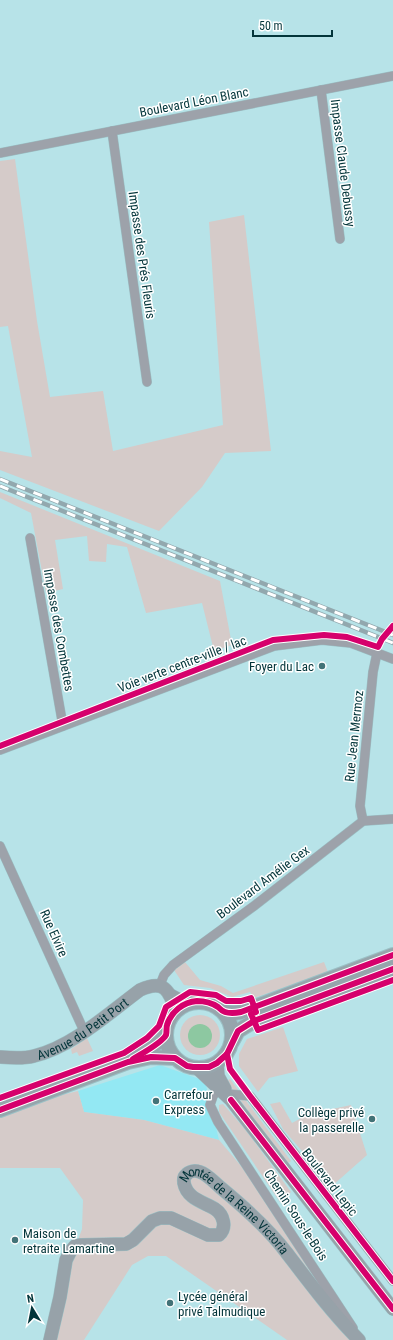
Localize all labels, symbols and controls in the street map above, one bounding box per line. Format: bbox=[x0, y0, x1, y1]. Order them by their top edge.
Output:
scale bar bbox=[253, 12, 332, 38]
text: 50 m bbox=[259, 19, 283, 33]
street label: Boulevard Léon Blanc bbox=[138, 84, 250, 120]
street label: Impasse Claude Debussy bbox=[328, 98, 358, 228]
street label: Impasse des Prés Fleuris bbox=[126, 190, 158, 320]
street label: Impasse des Combettes bbox=[41, 568, 77, 692]
street label: Voie verte centre-ville / lac bbox=[116, 633, 248, 695]
place label: Foyer du Lac bbox=[249, 659, 314, 674]
marker: Foyer du Lac bbox=[317, 661, 327, 671]
street label: Rue Jean Mermoz bbox=[342, 689, 366, 783]
street label: Boulevard Amélie Gex bbox=[214, 842, 312, 922]
street label: Rue Elvire bbox=[37, 907, 71, 959]
street label: Avenue du Petit Port bbox=[35, 994, 131, 1062]
place label: Carrefour Express bbox=[164, 1087, 212, 1117]
marker: Carrefour Express bbox=[151, 1096, 161, 1106]
place label: Collège privé la passerelle bbox=[298, 1105, 364, 1135]
marker: Collège privé la passerelle bbox=[367, 1114, 377, 1124]
street label: Boulevard Lepic bbox=[299, 1145, 361, 1219]
street label: Montée de la Reine Victoria bbox=[176, 1163, 292, 1257]
street label: Chemin Sous-le-Bois bbox=[261, 1167, 331, 1263]
place label: Maison de retraite Lamartine bbox=[23, 1226, 115, 1256]
marker: Maison de retraite Lamartine bbox=[10, 1235, 20, 1245]
north arrow bbox=[12, 1288, 52, 1328]
place label: Lycée général privé Talmudique bbox=[178, 1289, 265, 1319]
text: N bbox=[26, 1292, 35, 1306]
marker: Lycée général privé Talmudique bbox=[165, 1298, 175, 1308]

